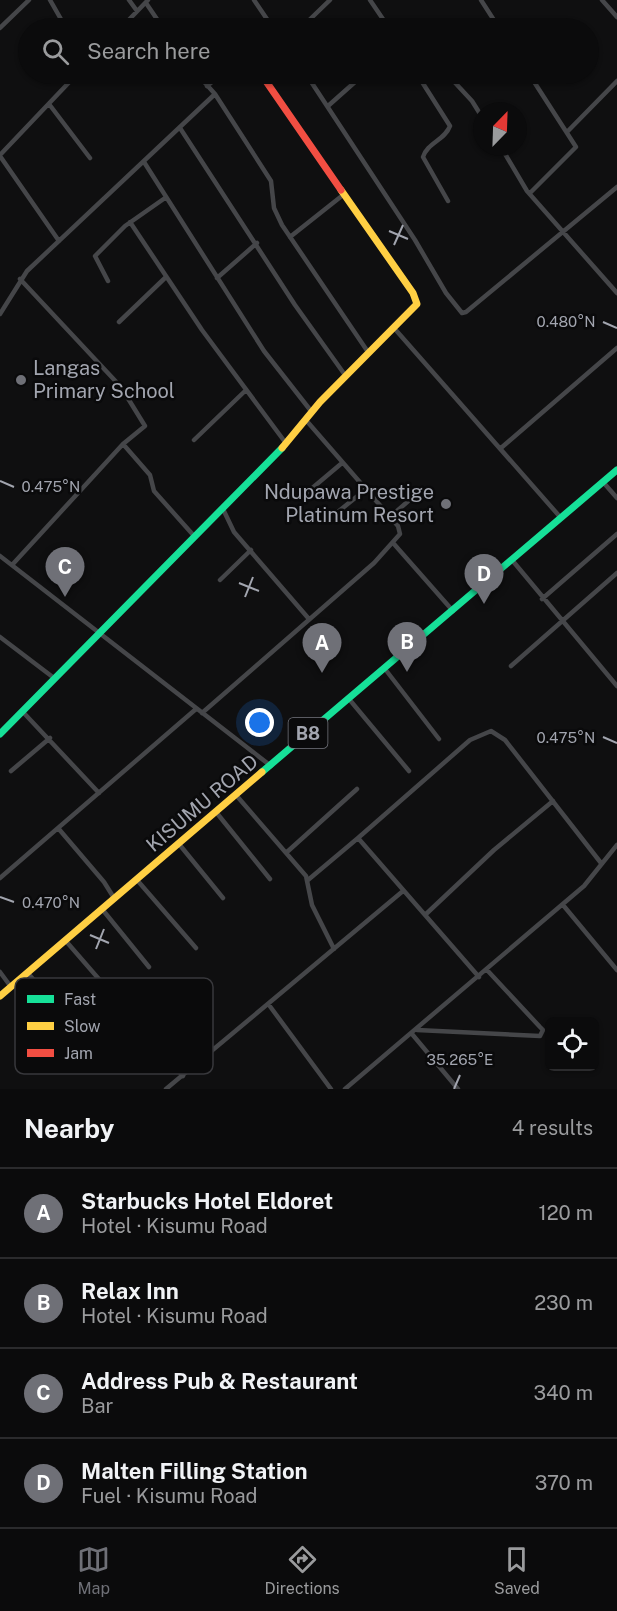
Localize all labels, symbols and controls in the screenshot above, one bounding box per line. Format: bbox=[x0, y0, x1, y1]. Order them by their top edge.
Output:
search box bbox=[18, 18, 599, 84]
icon: search bbox=[39, 35, 72, 68]
text: Search here bbox=[87, 38, 211, 64]
north arrow bbox=[473, 102, 527, 156]
text: 0.480°N bbox=[537, 313, 595, 330]
place label: Langas Primary School bbox=[33, 356, 175, 403]
marker: Langas Primary School bbox=[14, 373, 28, 387]
text: 0.475°N bbox=[22, 478, 80, 495]
place label: Ndupawa Prestige Platinum Resort bbox=[264, 480, 434, 527]
marker: Ndupawa Prestige Platinum Resort bbox=[439, 497, 453, 511]
pin: C bbox=[46, 548, 84, 597]
pin: D bbox=[464, 554, 504, 604]
pin: B bbox=[388, 622, 426, 672]
pin: A bbox=[302, 624, 342, 673]
your location bbox=[245, 708, 274, 737]
road number: B8 bbox=[288, 718, 328, 748]
text: 0.475°N bbox=[537, 729, 595, 746]
street label: KISUMU ROAD bbox=[141, 749, 263, 857]
text: 0.470°N bbox=[22, 894, 80, 911]
legend bbox=[15, 978, 213, 1074]
text: Fast bbox=[64, 990, 96, 1009]
text: Slow bbox=[64, 1017, 101, 1036]
map controls bbox=[545, 1017, 599, 1071]
button: locate bbox=[545, 1017, 599, 1071]
text: Jam bbox=[64, 1044, 93, 1063]
text: 35.265°E bbox=[427, 1051, 493, 1068]
text: Nearby bbox=[24, 1113, 114, 1144]
text: 4 results bbox=[512, 1116, 593, 1140]
text: Starbucks Hotel Eldoret bbox=[81, 1188, 333, 1214]
text: A bbox=[36, 1201, 51, 1225]
text: 120 m bbox=[539, 1201, 593, 1225]
text: Hotel · Kisumu Road bbox=[81, 1214, 268, 1238]
text: Relax Inn bbox=[81, 1278, 179, 1304]
text: B bbox=[37, 1291, 50, 1315]
text: 230 m bbox=[534, 1291, 593, 1315]
text: Hotel · Kisumu Road bbox=[81, 1304, 268, 1328]
text: Address Pub & Restaurant bbox=[81, 1368, 358, 1394]
text: C bbox=[36, 1381, 51, 1405]
text: 340 m bbox=[533, 1381, 593, 1405]
text: Bar bbox=[81, 1394, 113, 1418]
text: Malten Filling Station bbox=[81, 1458, 308, 1484]
text: D bbox=[36, 1471, 51, 1495]
text: 370 m bbox=[535, 1471, 593, 1495]
text: Fuel · Kisumu Road bbox=[81, 1484, 257, 1508]
tab: Map bbox=[77, 1543, 110, 1598]
tab: Directions bbox=[265, 1543, 340, 1598]
tab: Saved bbox=[494, 1543, 540, 1598]

